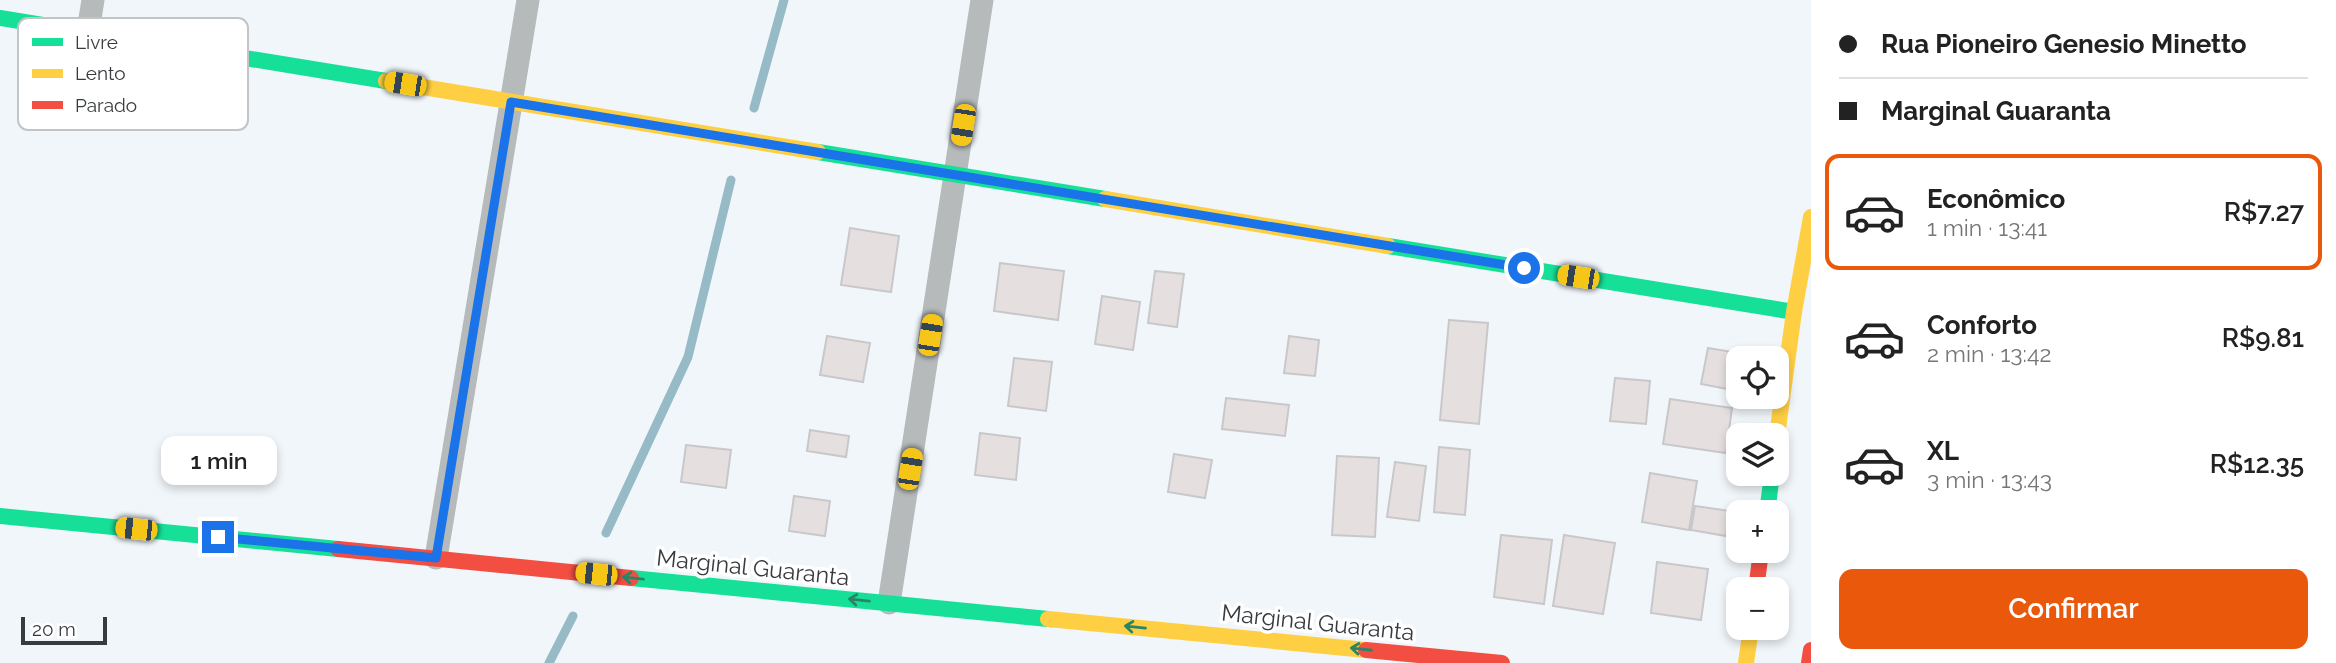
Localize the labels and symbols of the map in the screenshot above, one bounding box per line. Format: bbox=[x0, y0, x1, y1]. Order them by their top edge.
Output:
legend bbox=[18, 18, 248, 130]
text: Livre bbox=[75, 31, 118, 53]
text: Lento bbox=[75, 62, 126, 84]
car bbox=[383, 70, 428, 98]
text: Parado bbox=[75, 94, 137, 116]
car bbox=[950, 103, 977, 147]
route start bbox=[1508, 252, 1540, 284]
car bbox=[1556, 263, 1601, 291]
car bbox=[917, 313, 944, 357]
callout: 1 min bbox=[160, 435, 276, 484]
car bbox=[897, 447, 924, 491]
car bbox=[115, 516, 158, 542]
route end bbox=[202, 521, 234, 553]
street label: Marginal Guaranta bbox=[655, 543, 851, 591]
car bbox=[575, 561, 618, 587]
one-way arrow bbox=[622, 571, 645, 584]
one-way arrow bbox=[849, 593, 871, 606]
street label: Marginal Guaranta bbox=[1220, 598, 1416, 646]
scale bar bbox=[21, 614, 107, 646]
one-way arrow bbox=[1124, 620, 1146, 633]
one-way arrow bbox=[1350, 642, 1373, 655]

